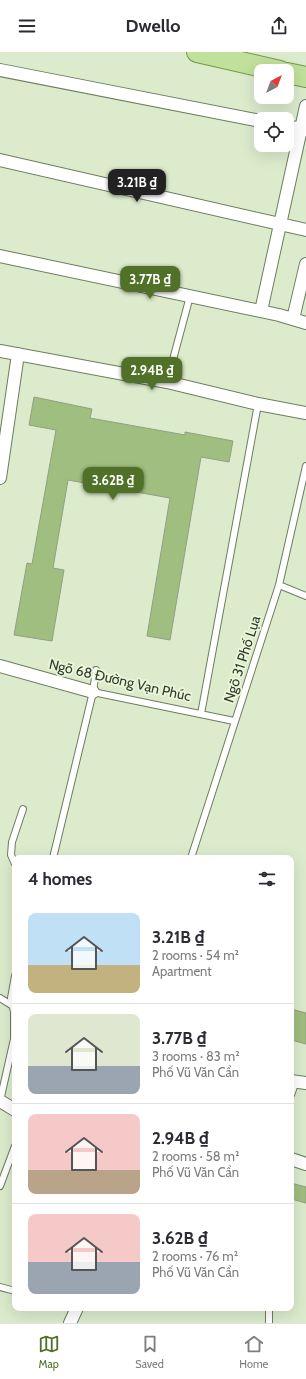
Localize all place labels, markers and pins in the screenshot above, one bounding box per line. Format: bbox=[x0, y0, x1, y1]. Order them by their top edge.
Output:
pin: 3.21B ₫ bbox=[100, 169, 174, 203]
pin: 3.77B ₫ bbox=[113, 266, 187, 300]
pin: 2.94B ₫ bbox=[115, 357, 189, 391]
pin: 3.62B ₫ bbox=[76, 467, 150, 501]

